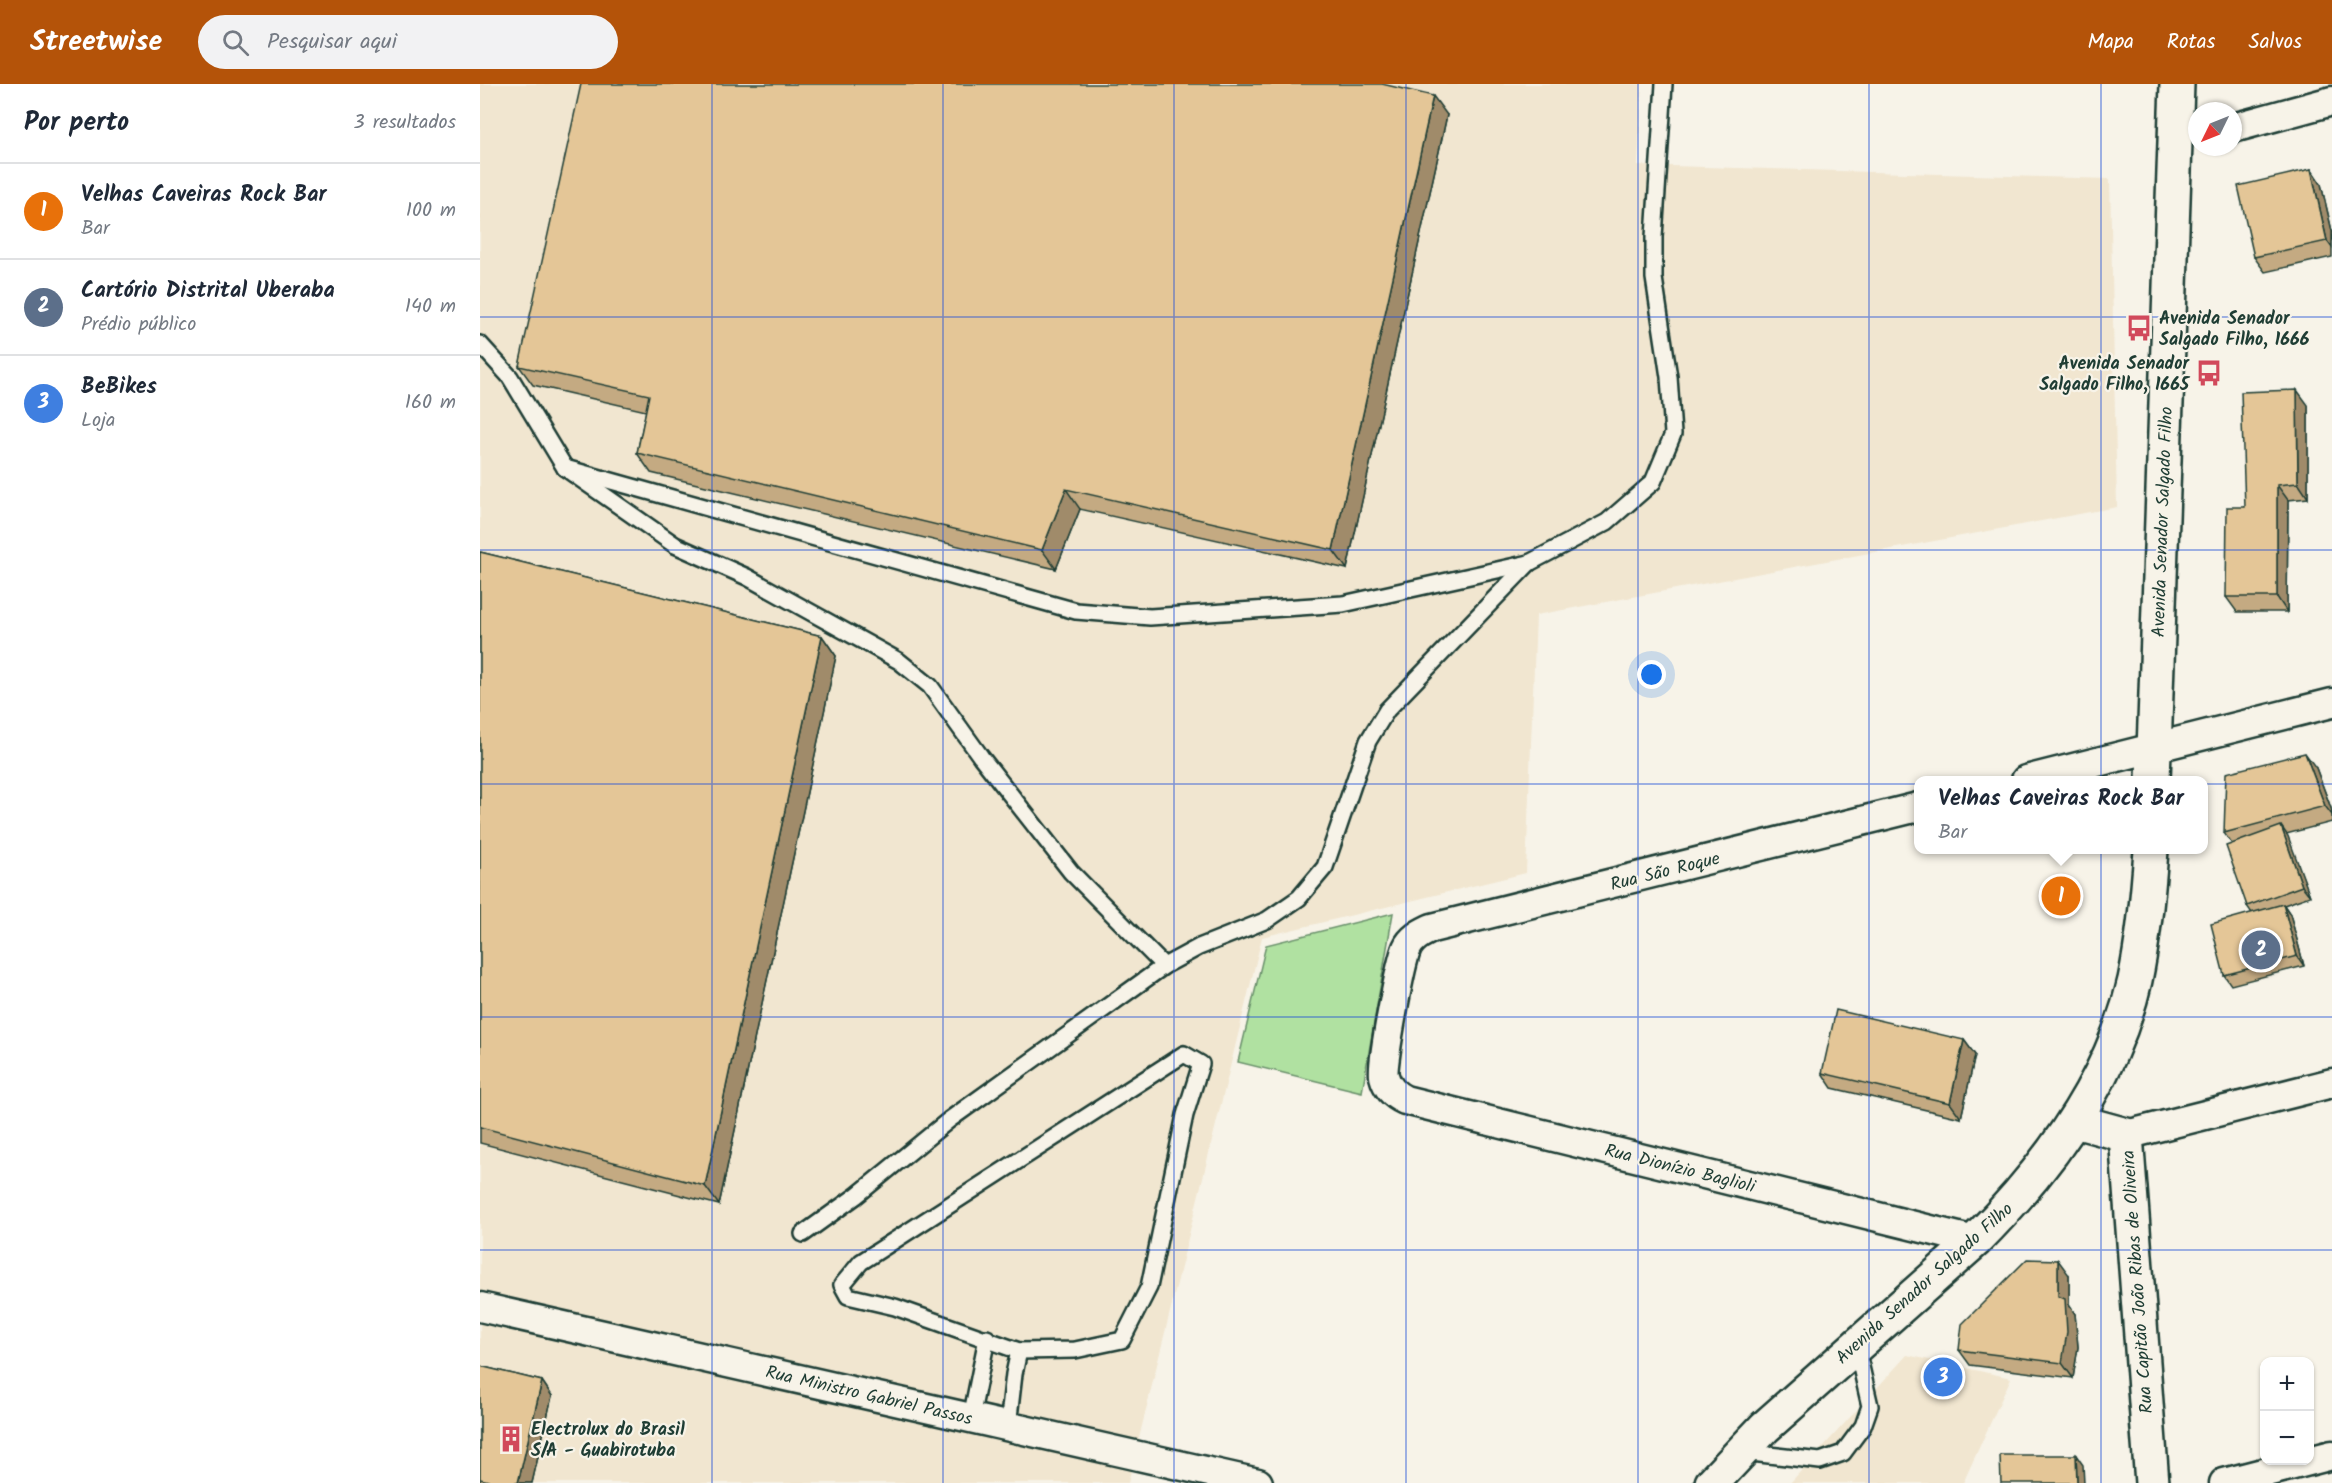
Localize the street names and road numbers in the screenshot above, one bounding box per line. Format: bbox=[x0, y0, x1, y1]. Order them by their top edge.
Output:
street label: Avenida Senador Salgado Filho bbox=[2145, 406, 2182, 638]
street label: Rua São Roque bbox=[1607, 845, 1723, 900]
street label: Rua Dionízio Baglioli bbox=[1601, 1137, 1759, 1202]
street label: Rua Capitão João Ribas de Oliveira bbox=[2115, 1149, 2162, 1415]
street label: Avenida Senador Salgado Filho bbox=[1830, 1196, 2020, 1372]
street label: Rua Ministro Gabriel Passos bbox=[762, 1359, 975, 1434]

